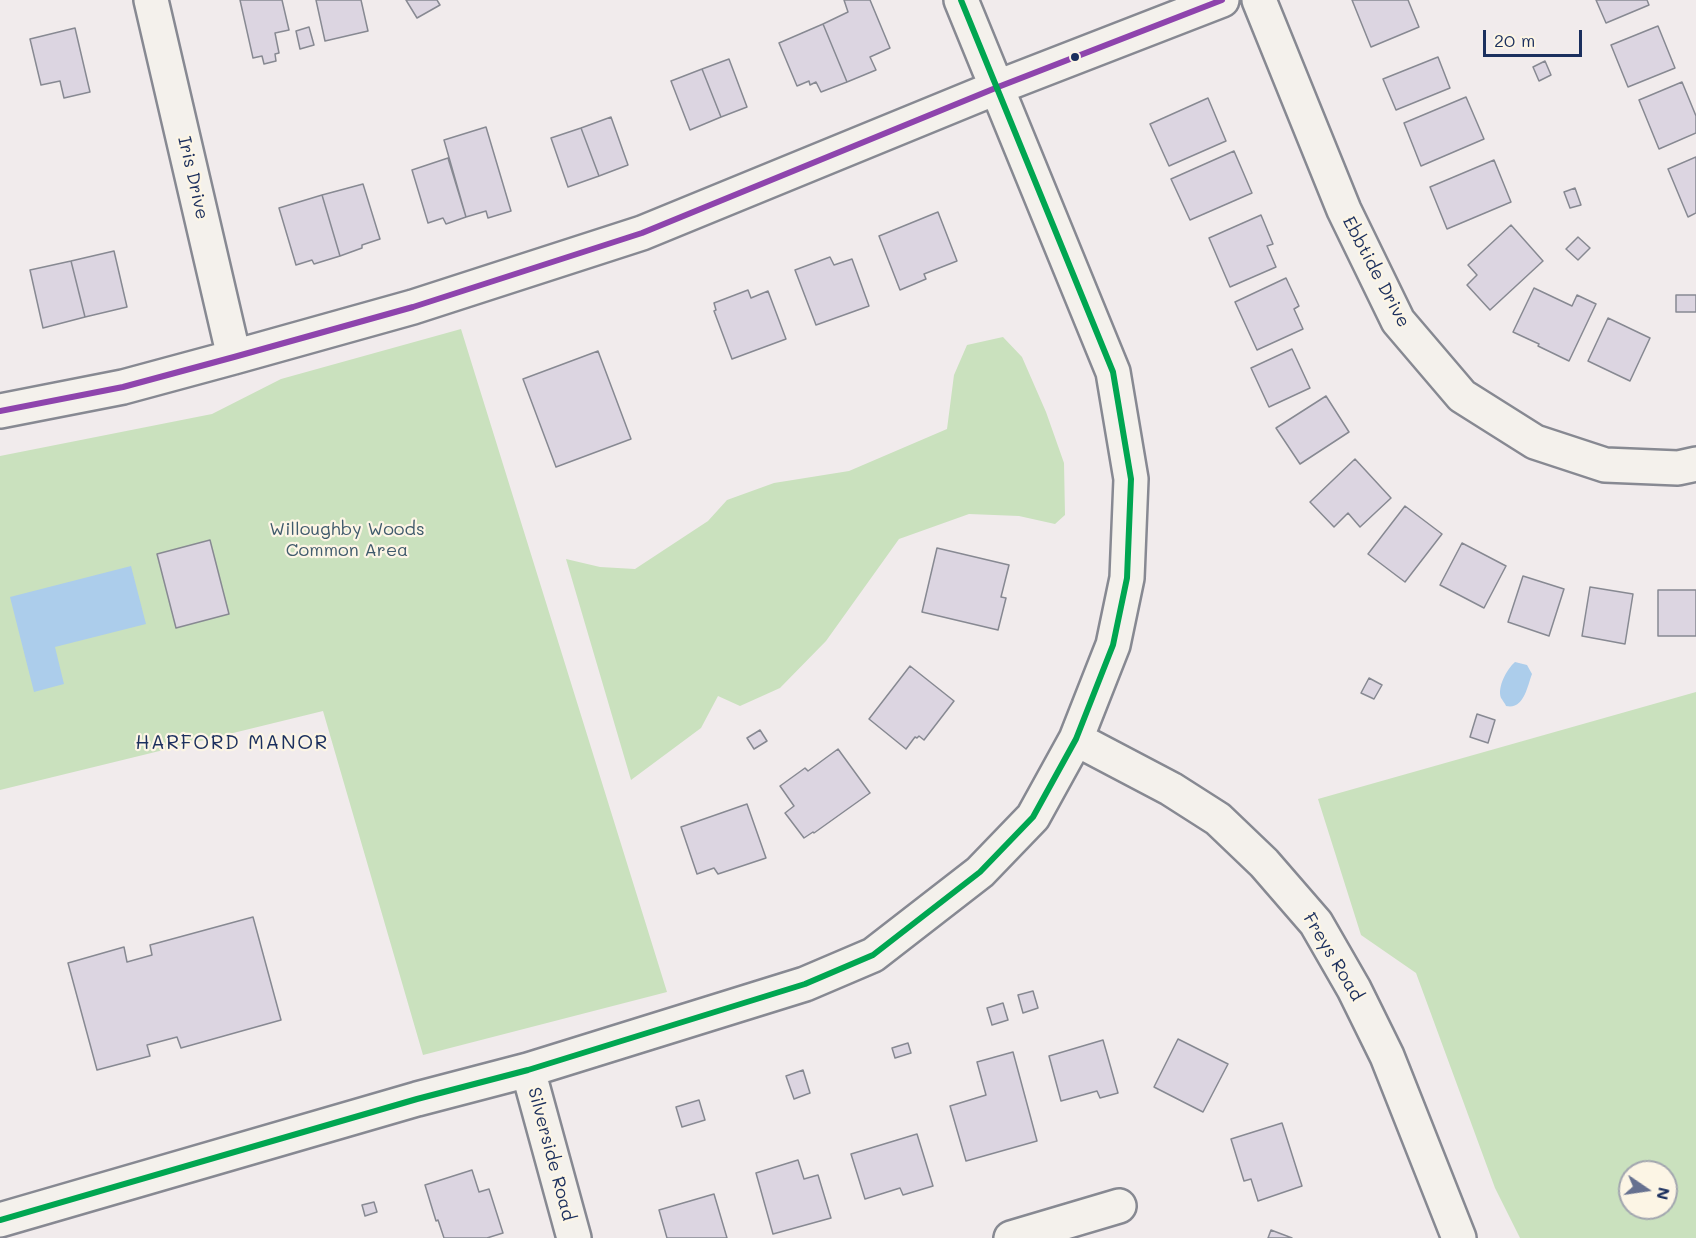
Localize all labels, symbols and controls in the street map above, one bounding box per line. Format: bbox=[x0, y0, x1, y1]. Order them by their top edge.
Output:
scale bar bbox=[1486, 18, 1585, 56]
text: 20 m bbox=[1494, 28, 1535, 52]
unlabelled marker bbox=[1069, 51, 1081, 63]
street label: Iris Drive bbox=[173, 134, 213, 222]
street label: Ebbtide Drive bbox=[1338, 213, 1414, 331]
park label: Willoughby Woods Common Area bbox=[269, 518, 425, 560]
district label: HARFORD MANOR bbox=[135, 731, 329, 755]
street label: Freys Road bbox=[1298, 909, 1368, 1005]
street label: Silverside Road bbox=[523, 1085, 579, 1223]
north arrow bbox=[1618, 1160, 1678, 1220]
text: N bbox=[1652, 1185, 1676, 1202]

